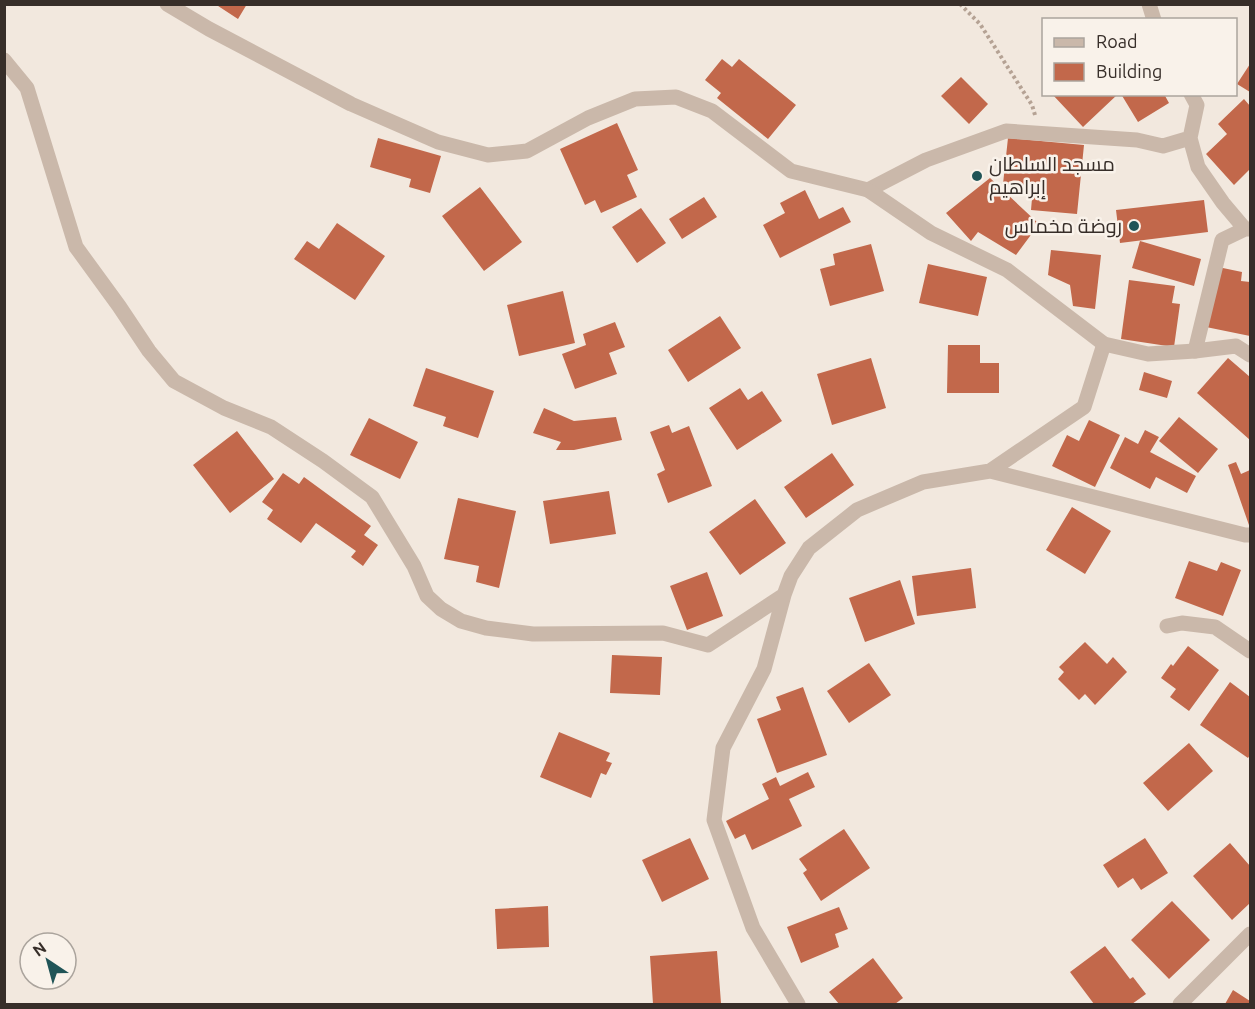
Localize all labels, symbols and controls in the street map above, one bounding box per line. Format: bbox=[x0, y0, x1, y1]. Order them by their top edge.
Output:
legend bbox=[1042, 18, 1237, 96]
text: Road bbox=[1096, 31, 1138, 51]
text: Building bbox=[1096, 61, 1162, 81]
place label: مسجد السلطان إبراهيم bbox=[989, 152, 1115, 201]
marker: مسجد السلطان إبراهيم bbox=[970, 169, 984, 183]
place label: روضة مخماس bbox=[1005, 214, 1122, 239]
marker: روضة مخماس bbox=[1127, 219, 1141, 233]
north arrow bbox=[18, 931, 78, 991]
text: N bbox=[29, 938, 49, 960]

